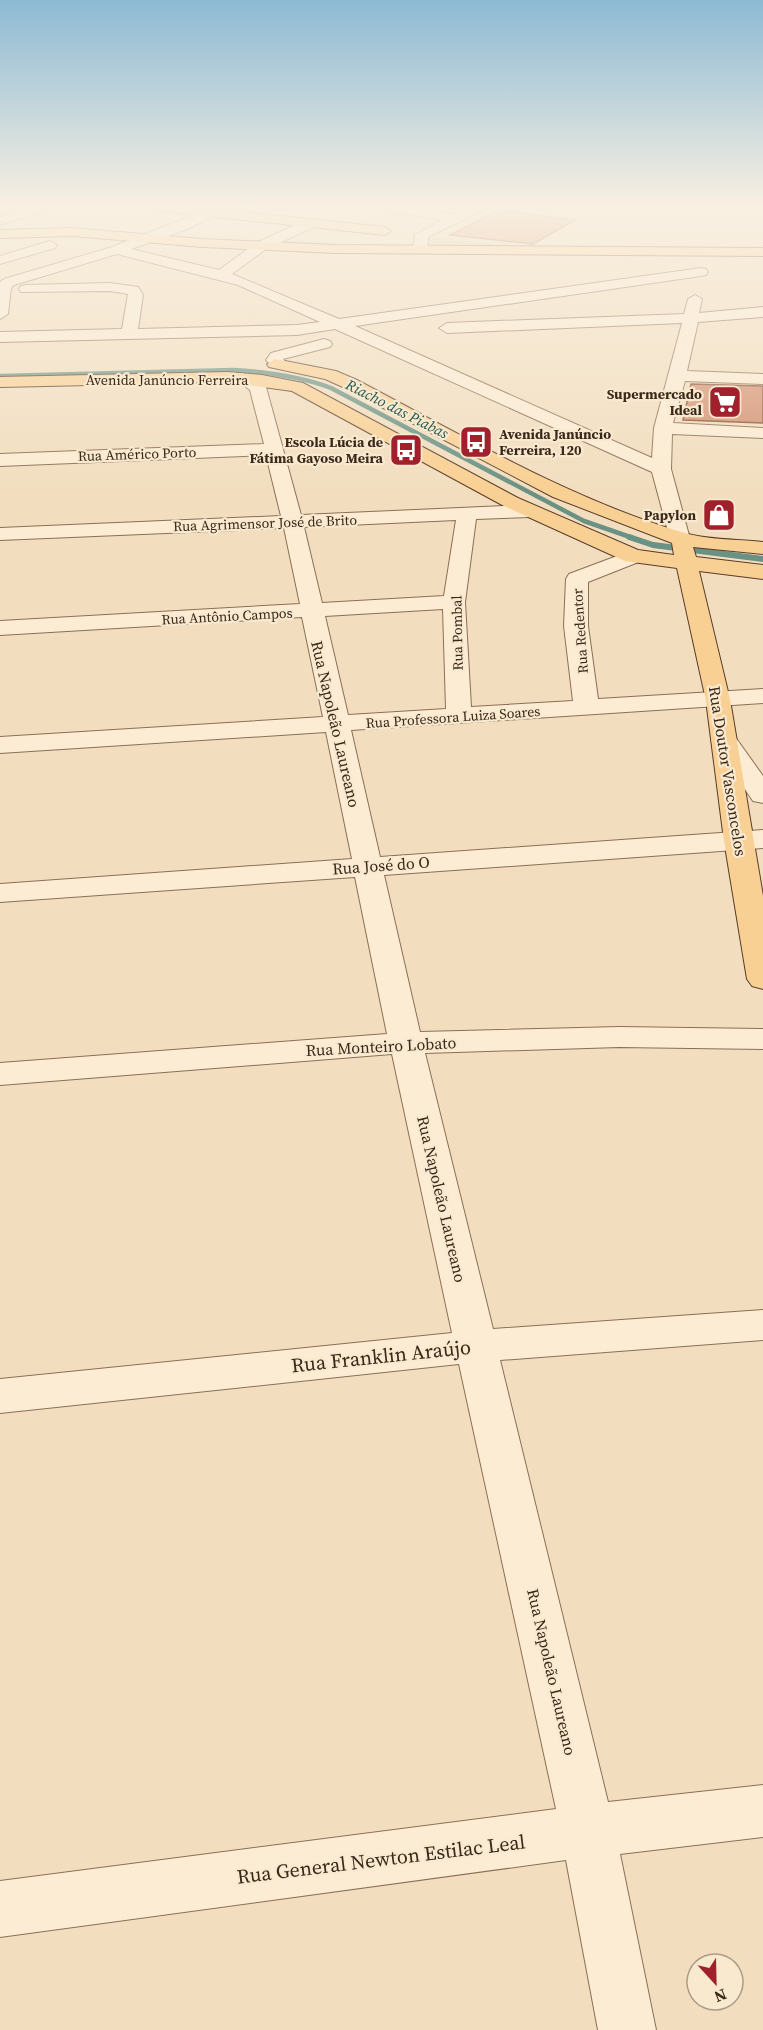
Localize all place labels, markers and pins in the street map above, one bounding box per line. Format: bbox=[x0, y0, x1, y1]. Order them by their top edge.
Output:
place label: Supermercado Ideal bbox=[607, 384, 702, 420]
supermarket icon: Supermercado Ideal bbox=[707, 384, 743, 420]
bus stop icon: Avenida Janúncio Ferreira, 120 bbox=[458, 424, 494, 460]
place label: Avenida Janúncio Ferreira, 120 bbox=[499, 424, 611, 460]
place label: Escola Lúcia de Fátima Gayoso Meira bbox=[249, 432, 384, 468]
bus stop icon: Escola Lúcia de Fátima Gayoso Meira bbox=[388, 432, 424, 468]
shop icon: Papylon bbox=[701, 497, 737, 533]
place label: Papylon bbox=[644, 505, 696, 525]

